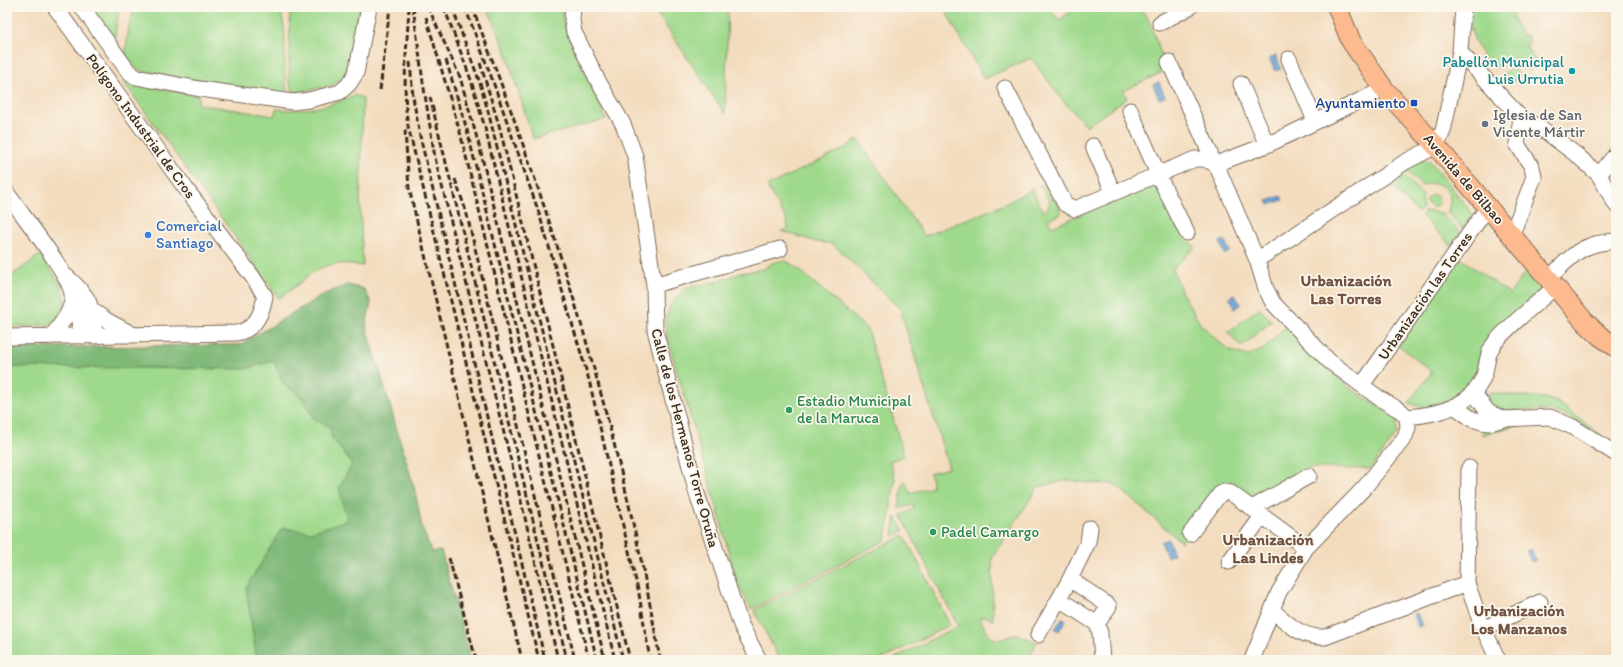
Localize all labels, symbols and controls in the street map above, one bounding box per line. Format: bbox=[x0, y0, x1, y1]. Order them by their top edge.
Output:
street label: Polígono Industrial de Cros bbox=[82, 50, 200, 202]
place label: Pabellón Municipal Luis Urrutia bbox=[1442, 53, 1565, 88]
marker: Pabellón Municipal Luis Urrutia bbox=[1567, 66, 1577, 76]
place label: Ayuntamiento bbox=[1315, 94, 1406, 112]
marker: Ayuntamiento bbox=[1409, 98, 1419, 108]
place label: Iglesia de San Vicente Mártir bbox=[1493, 106, 1585, 141]
marker: Iglesia de San Vicente Mártir bbox=[1480, 119, 1490, 129]
street label: Avenida de Bilbao bbox=[1420, 130, 1508, 228]
place label: Comercial Santiago bbox=[156, 217, 222, 252]
street label: Urbanización las Torres bbox=[1374, 228, 1476, 364]
marker: Comercial Santiago bbox=[143, 230, 153, 240]
district label: Urbanización Las Torres bbox=[1300, 271, 1393, 308]
street label: Calle de los Hermanos Torre Oruña bbox=[647, 326, 723, 550]
place label: Estadio Municipal de la Maruca bbox=[797, 392, 912, 427]
marker: Estadio Municipal de la Maruca bbox=[784, 405, 794, 415]
place label: Padel Camargo bbox=[941, 523, 1039, 541]
marker: Padel Camargo bbox=[928, 527, 938, 537]
district label: Urbanización Las Lindes bbox=[1222, 530, 1315, 567]
district label: Urbanización Los Manzanos bbox=[1471, 601, 1567, 638]

